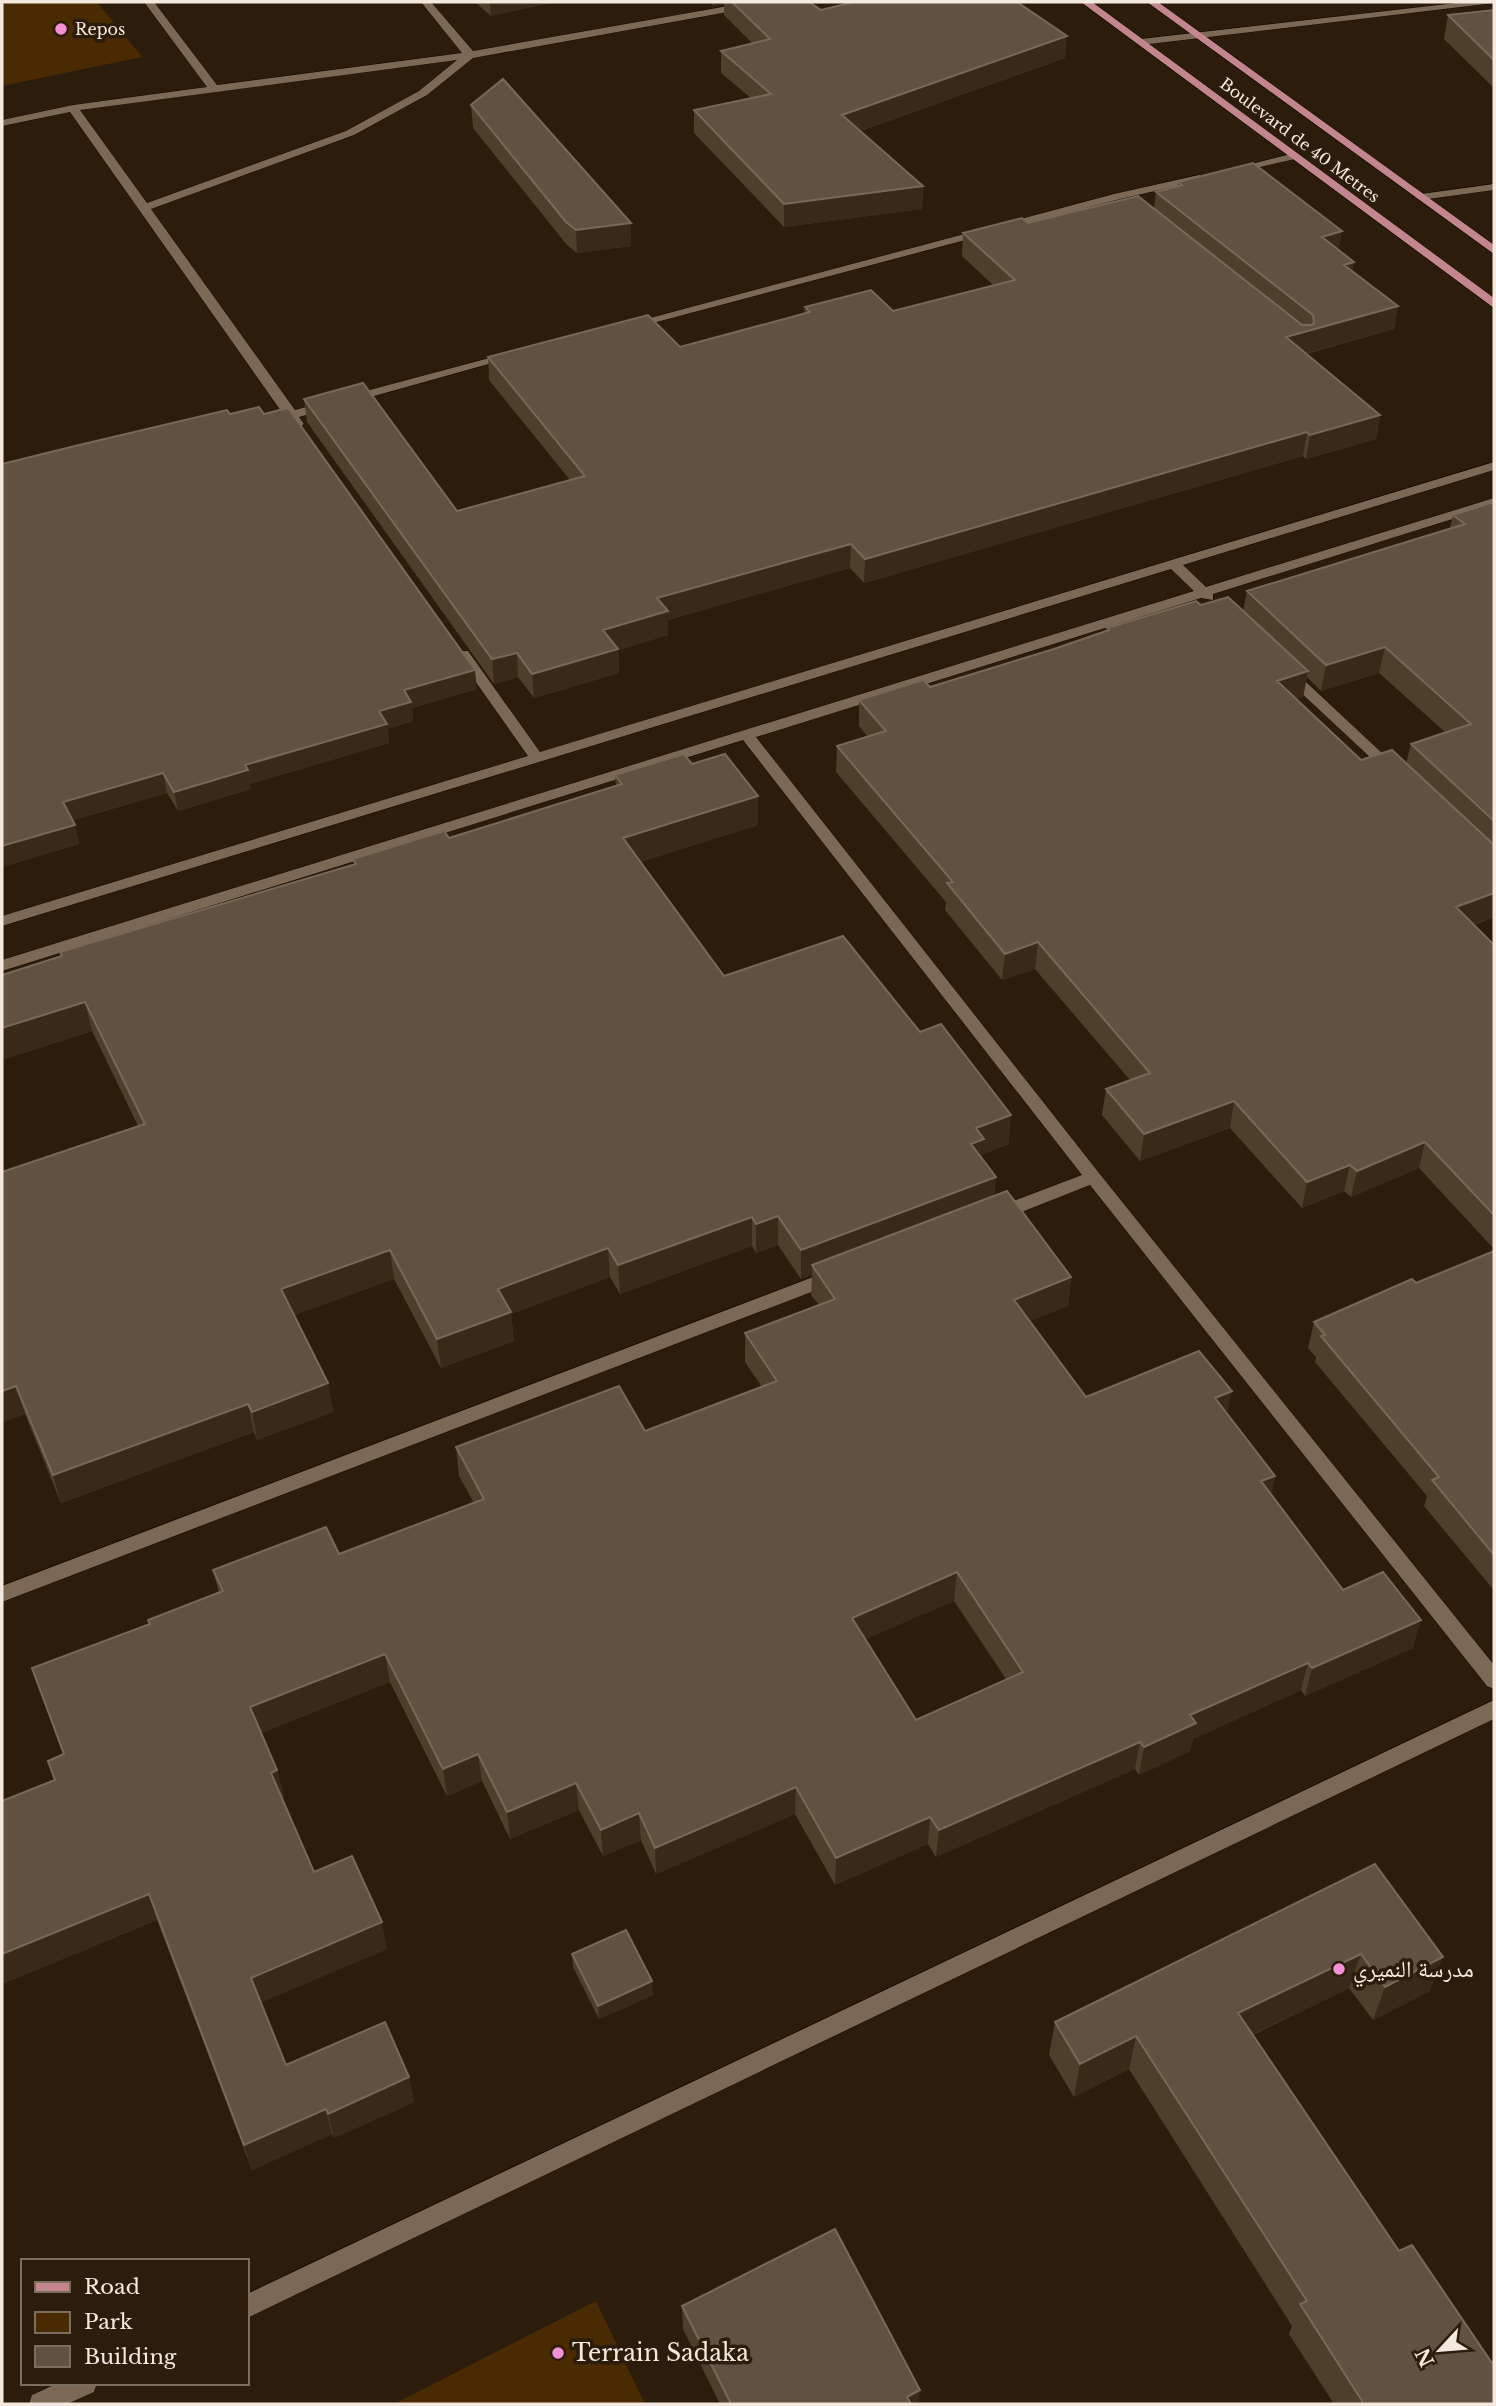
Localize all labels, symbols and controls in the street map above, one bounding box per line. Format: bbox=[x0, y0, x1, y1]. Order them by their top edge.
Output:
place label: Repos bbox=[75, 19, 125, 39]
marker: Repos bbox=[53, 21, 69, 37]
street label: Boulevard de 40 Metres bbox=[1216, 73, 1384, 207]
place label: مدرسة النميري bbox=[1353, 1955, 1474, 1988]
marker: مدرسة النميري bbox=[1331, 1961, 1347, 1977]
legend bbox=[21, 2259, 248, 2385]
text: Road bbox=[84, 2274, 140, 2300]
text: Park bbox=[84, 2309, 133, 2335]
north arrow bbox=[1405, 2315, 1475, 2385]
place label: Terrain Sadaka bbox=[572, 2339, 749, 2367]
text: Building bbox=[84, 2344, 177, 2370]
text: N bbox=[1411, 2344, 1439, 2370]
marker: Terrain Sadaka bbox=[550, 2345, 566, 2361]

